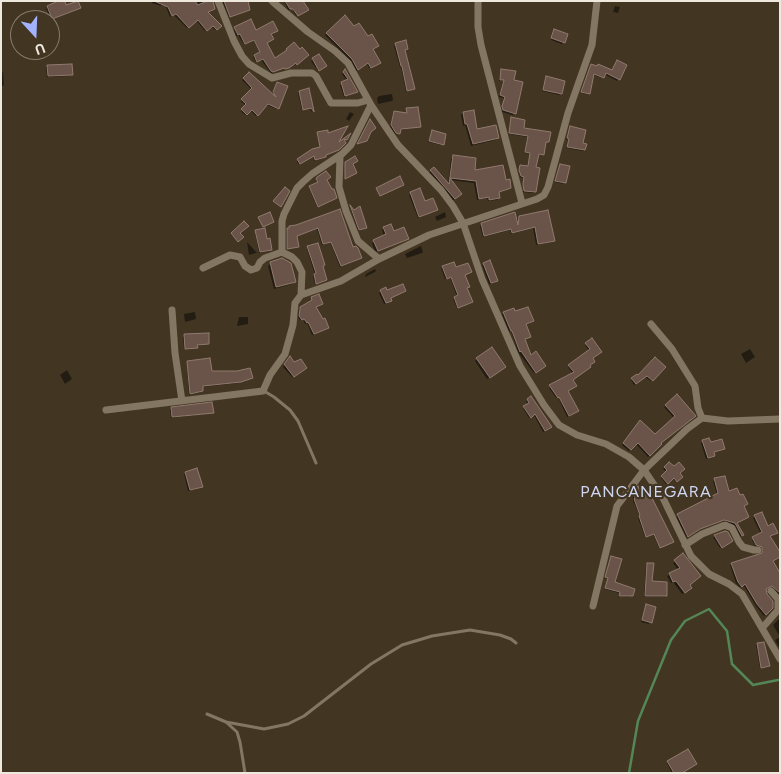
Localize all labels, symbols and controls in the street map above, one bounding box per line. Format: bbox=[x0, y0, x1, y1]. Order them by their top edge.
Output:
north arrow bbox=[10, 10, 60, 60]
text: U bbox=[32, 39, 48, 58]
district label: PANCANEGARA bbox=[579, 482, 713, 502]

